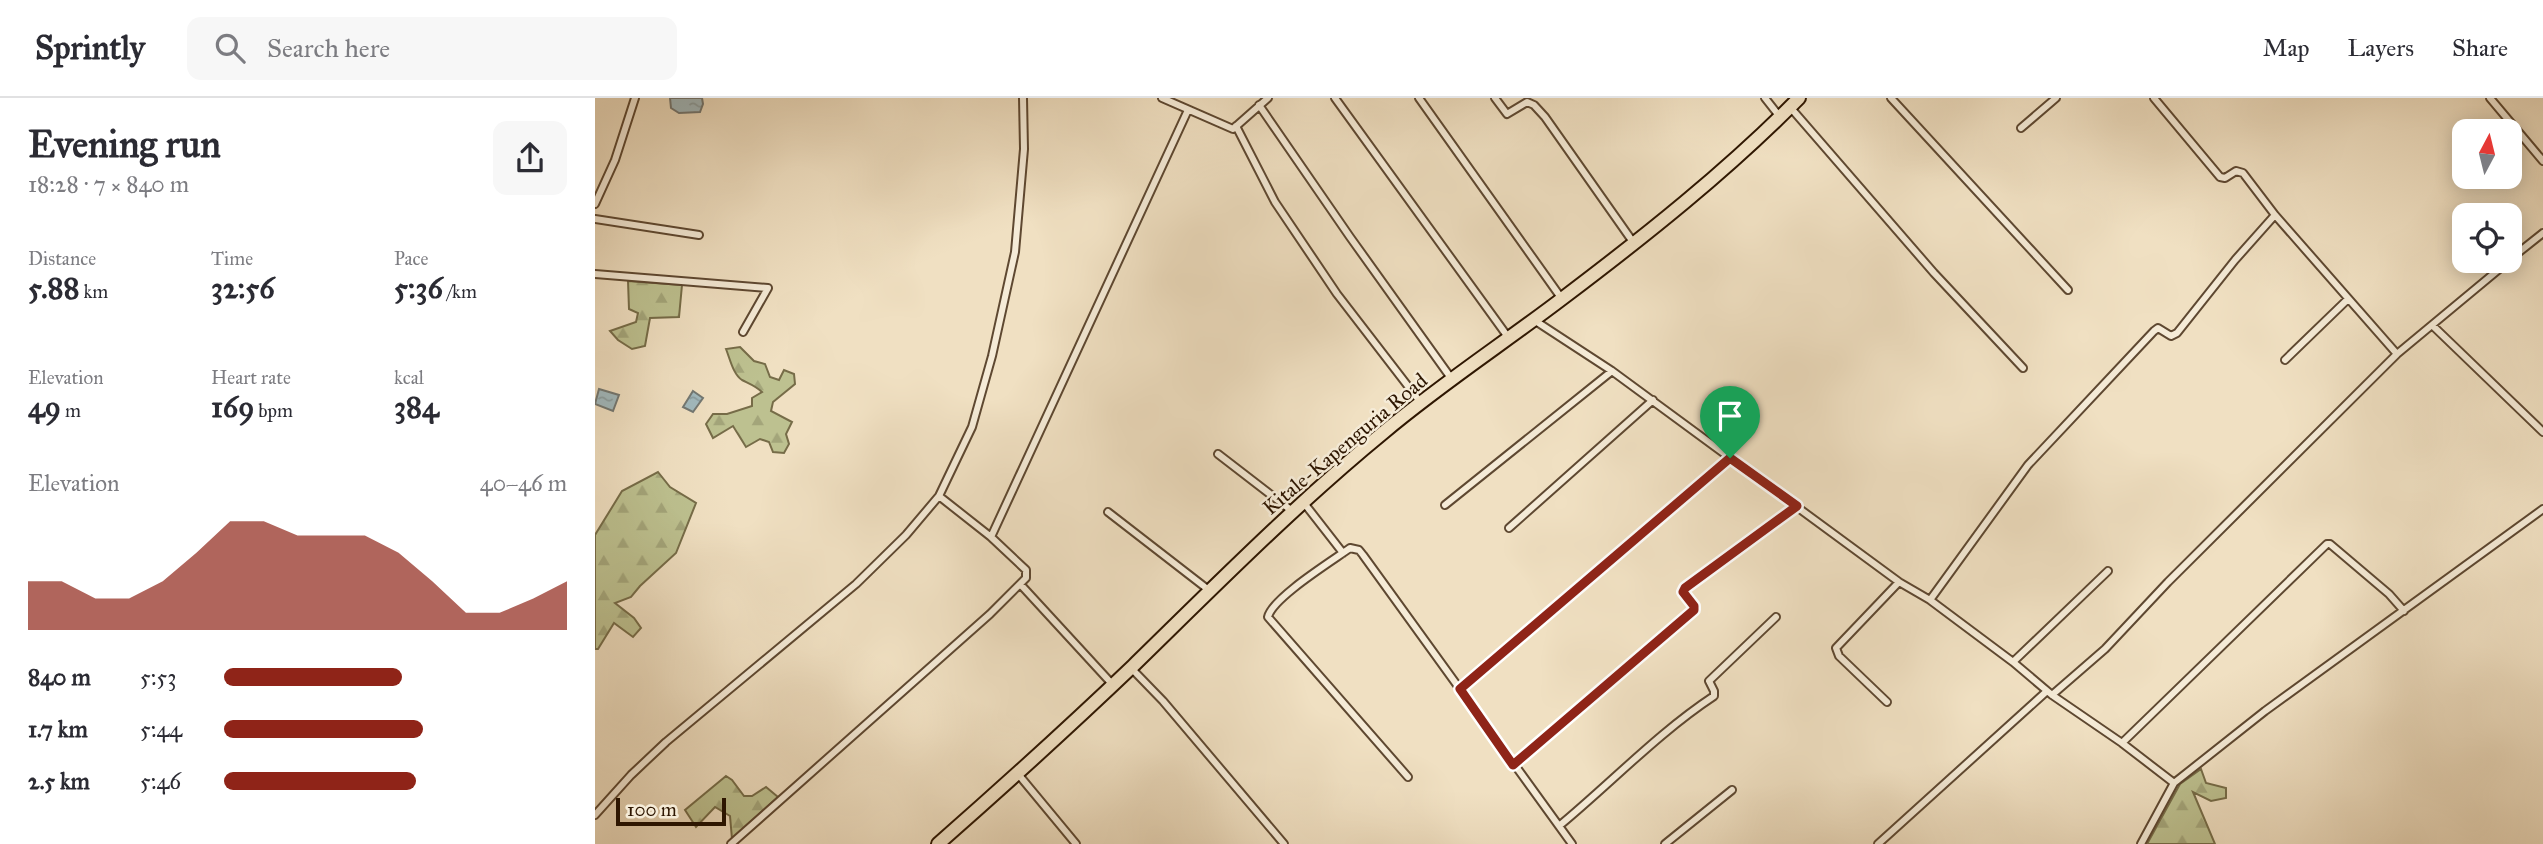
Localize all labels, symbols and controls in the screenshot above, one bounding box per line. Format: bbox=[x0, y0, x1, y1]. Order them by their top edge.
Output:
search box bbox=[187, 17, 677, 80]
text: Sprintly bbox=[35, 28, 145, 68]
icon: search bbox=[211, 29, 249, 67]
text: Search here bbox=[267, 32, 390, 64]
text: Map bbox=[2263, 33, 2310, 63]
text: Layers bbox=[2348, 33, 2414, 63]
text: Share bbox=[2452, 33, 2508, 63]
north arrow bbox=[2452, 119, 2522, 189]
map controls bbox=[2452, 119, 2522, 273]
text: Evening run bbox=[28, 121, 221, 167]
button: share bbox=[493, 121, 567, 195]
text: 18:28 · 7 × 840 m bbox=[28, 170, 189, 198]
button: locate bbox=[2452, 203, 2522, 273]
text: Distance bbox=[28, 247, 96, 270]
text: Time bbox=[211, 247, 253, 270]
text: Pace bbox=[394, 247, 428, 270]
text: 5.88 bbox=[28, 270, 79, 306]
text: 32:56 bbox=[211, 270, 275, 306]
text: 5:36 bbox=[394, 270, 443, 306]
text: km bbox=[79, 280, 108, 303]
text: /km bbox=[443, 280, 477, 303]
text: Elevation bbox=[28, 366, 103, 389]
text: Heart rate bbox=[211, 366, 291, 389]
text: kcal bbox=[394, 366, 424, 389]
street label: Kitale-Kapenguria Road bbox=[1257, 367, 1433, 521]
pin bbox=[1700, 386, 1760, 458]
text: 49 bbox=[28, 389, 61, 425]
text: 169 bbox=[211, 389, 254, 425]
text: 384 bbox=[394, 389, 439, 425]
icon: arrive bbox=[1711, 397, 1749, 435]
text: m bbox=[61, 399, 81, 422]
text: bpm bbox=[254, 399, 293, 422]
text: Elevation bbox=[28, 469, 119, 497]
text: 40–46 m bbox=[480, 469, 567, 497]
text: 840 m bbox=[28, 663, 91, 691]
text: 5:53 bbox=[140, 663, 176, 691]
text: 1.7 km bbox=[28, 715, 88, 743]
text: 5:44 bbox=[140, 715, 182, 743]
text: 2.5 km bbox=[28, 767, 90, 795]
text: 5:46 bbox=[140, 767, 181, 795]
scale bar bbox=[616, 795, 726, 827]
text: 100 m bbox=[627, 798, 677, 821]

